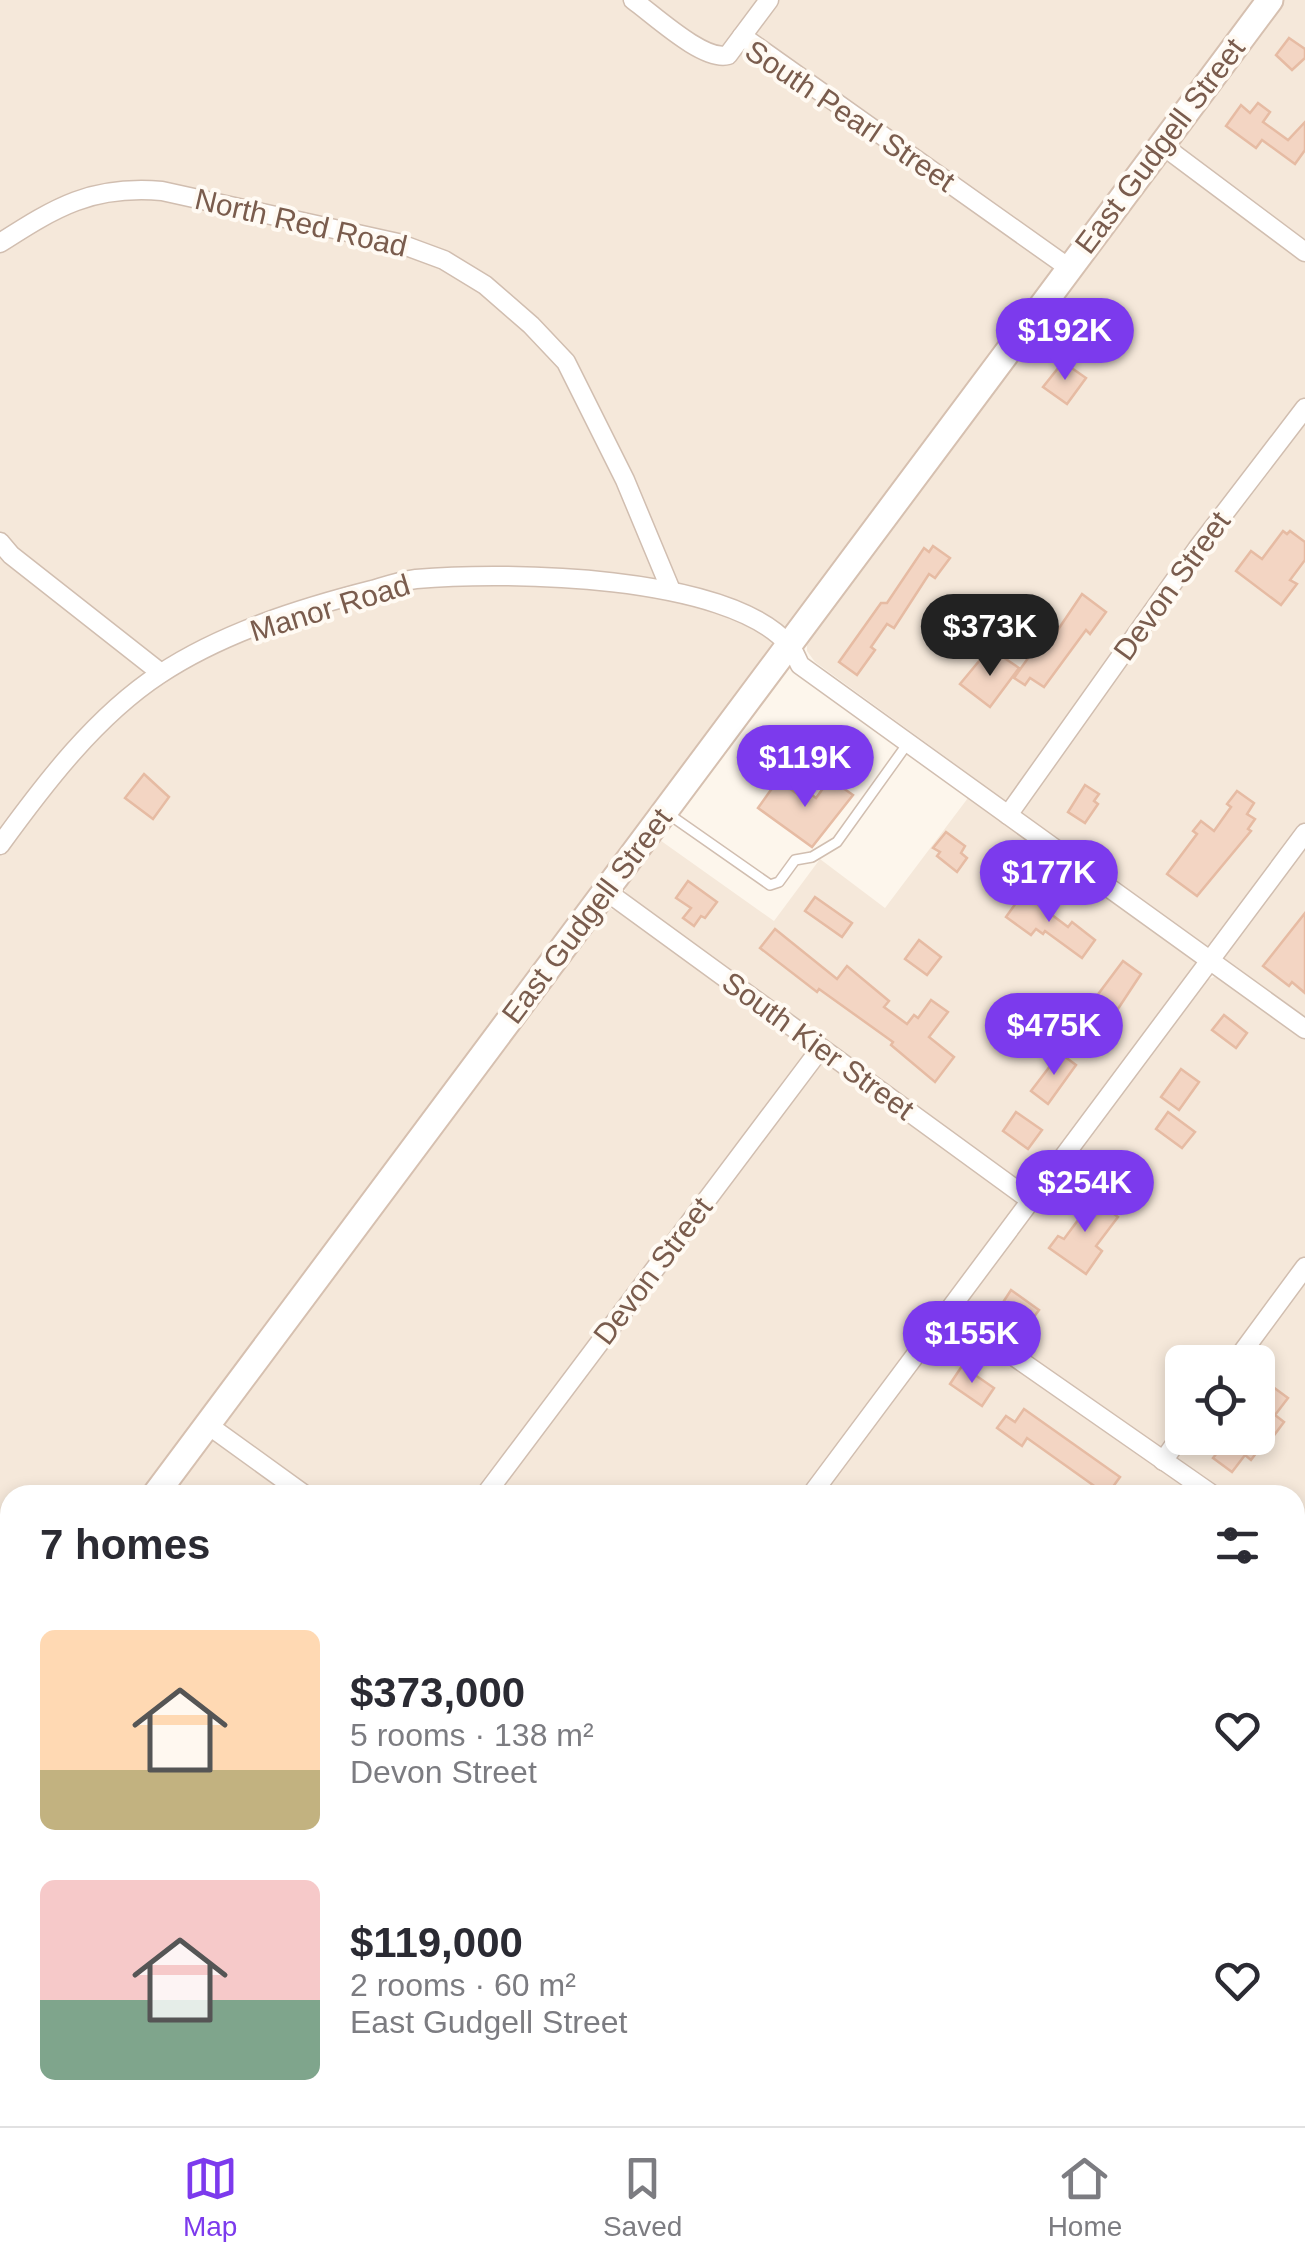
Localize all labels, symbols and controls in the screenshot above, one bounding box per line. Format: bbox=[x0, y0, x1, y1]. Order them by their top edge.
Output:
street label: East Gudgell Street bbox=[1068, 31, 1251, 260]
street label: South Pearl Street bbox=[739, 33, 962, 198]
street label: North Red Road bbox=[192, 182, 410, 263]
pin: $192K bbox=[995, 298, 1135, 383]
text: $192K bbox=[1018, 312, 1112, 348]
street label: Devon Street bbox=[1107, 505, 1237, 666]
street label: Manor Road bbox=[246, 568, 414, 647]
pin: $373K bbox=[920, 594, 1060, 679]
text: $373K bbox=[943, 608, 1037, 644]
pin: $119K bbox=[735, 725, 875, 810]
text: $119K bbox=[759, 739, 851, 775]
street label: East Gudgell Street bbox=[495, 801, 678, 1030]
pin: $177K bbox=[979, 840, 1119, 925]
text: $177K bbox=[1002, 854, 1096, 890]
street label: South Kier Street bbox=[716, 965, 921, 1126]
pin: $475K bbox=[984, 993, 1124, 1078]
text: $475K bbox=[1007, 1007, 1101, 1043]
pin: $254K bbox=[1015, 1150, 1155, 1235]
text: $254K bbox=[1038, 1164, 1132, 1200]
street label: Devon Street bbox=[587, 1190, 719, 1351]
pin: $155K bbox=[902, 1301, 1042, 1386]
text: $155K bbox=[925, 1315, 1019, 1351]
map controls bbox=[1165, 1345, 1275, 1455]
button: locate bbox=[1165, 1345, 1275, 1455]
icon: filters bbox=[1210, 1518, 1265, 1573]
text: 7 homes bbox=[40, 1521, 210, 1568]
text: $373,000 bbox=[350, 1669, 525, 1716]
icon: home bbox=[120, 1670, 240, 1790]
icon: heart bbox=[1210, 1703, 1265, 1758]
text: 5 rooms · 138 m² bbox=[350, 1717, 594, 1753]
text: Devon Street bbox=[350, 1754, 537, 1790]
text: $119,000 bbox=[350, 1919, 523, 1966]
icon: home bbox=[120, 1920, 240, 2040]
icon: heart bbox=[1210, 1953, 1265, 2008]
text: 2 rooms · 60 m² bbox=[350, 1967, 576, 2003]
text: East Gudgell Street bbox=[350, 2004, 627, 2040]
tab: Map bbox=[183, 2151, 238, 2243]
tab: Saved bbox=[603, 2151, 682, 2243]
tab: Home bbox=[1048, 2151, 1122, 2243]

